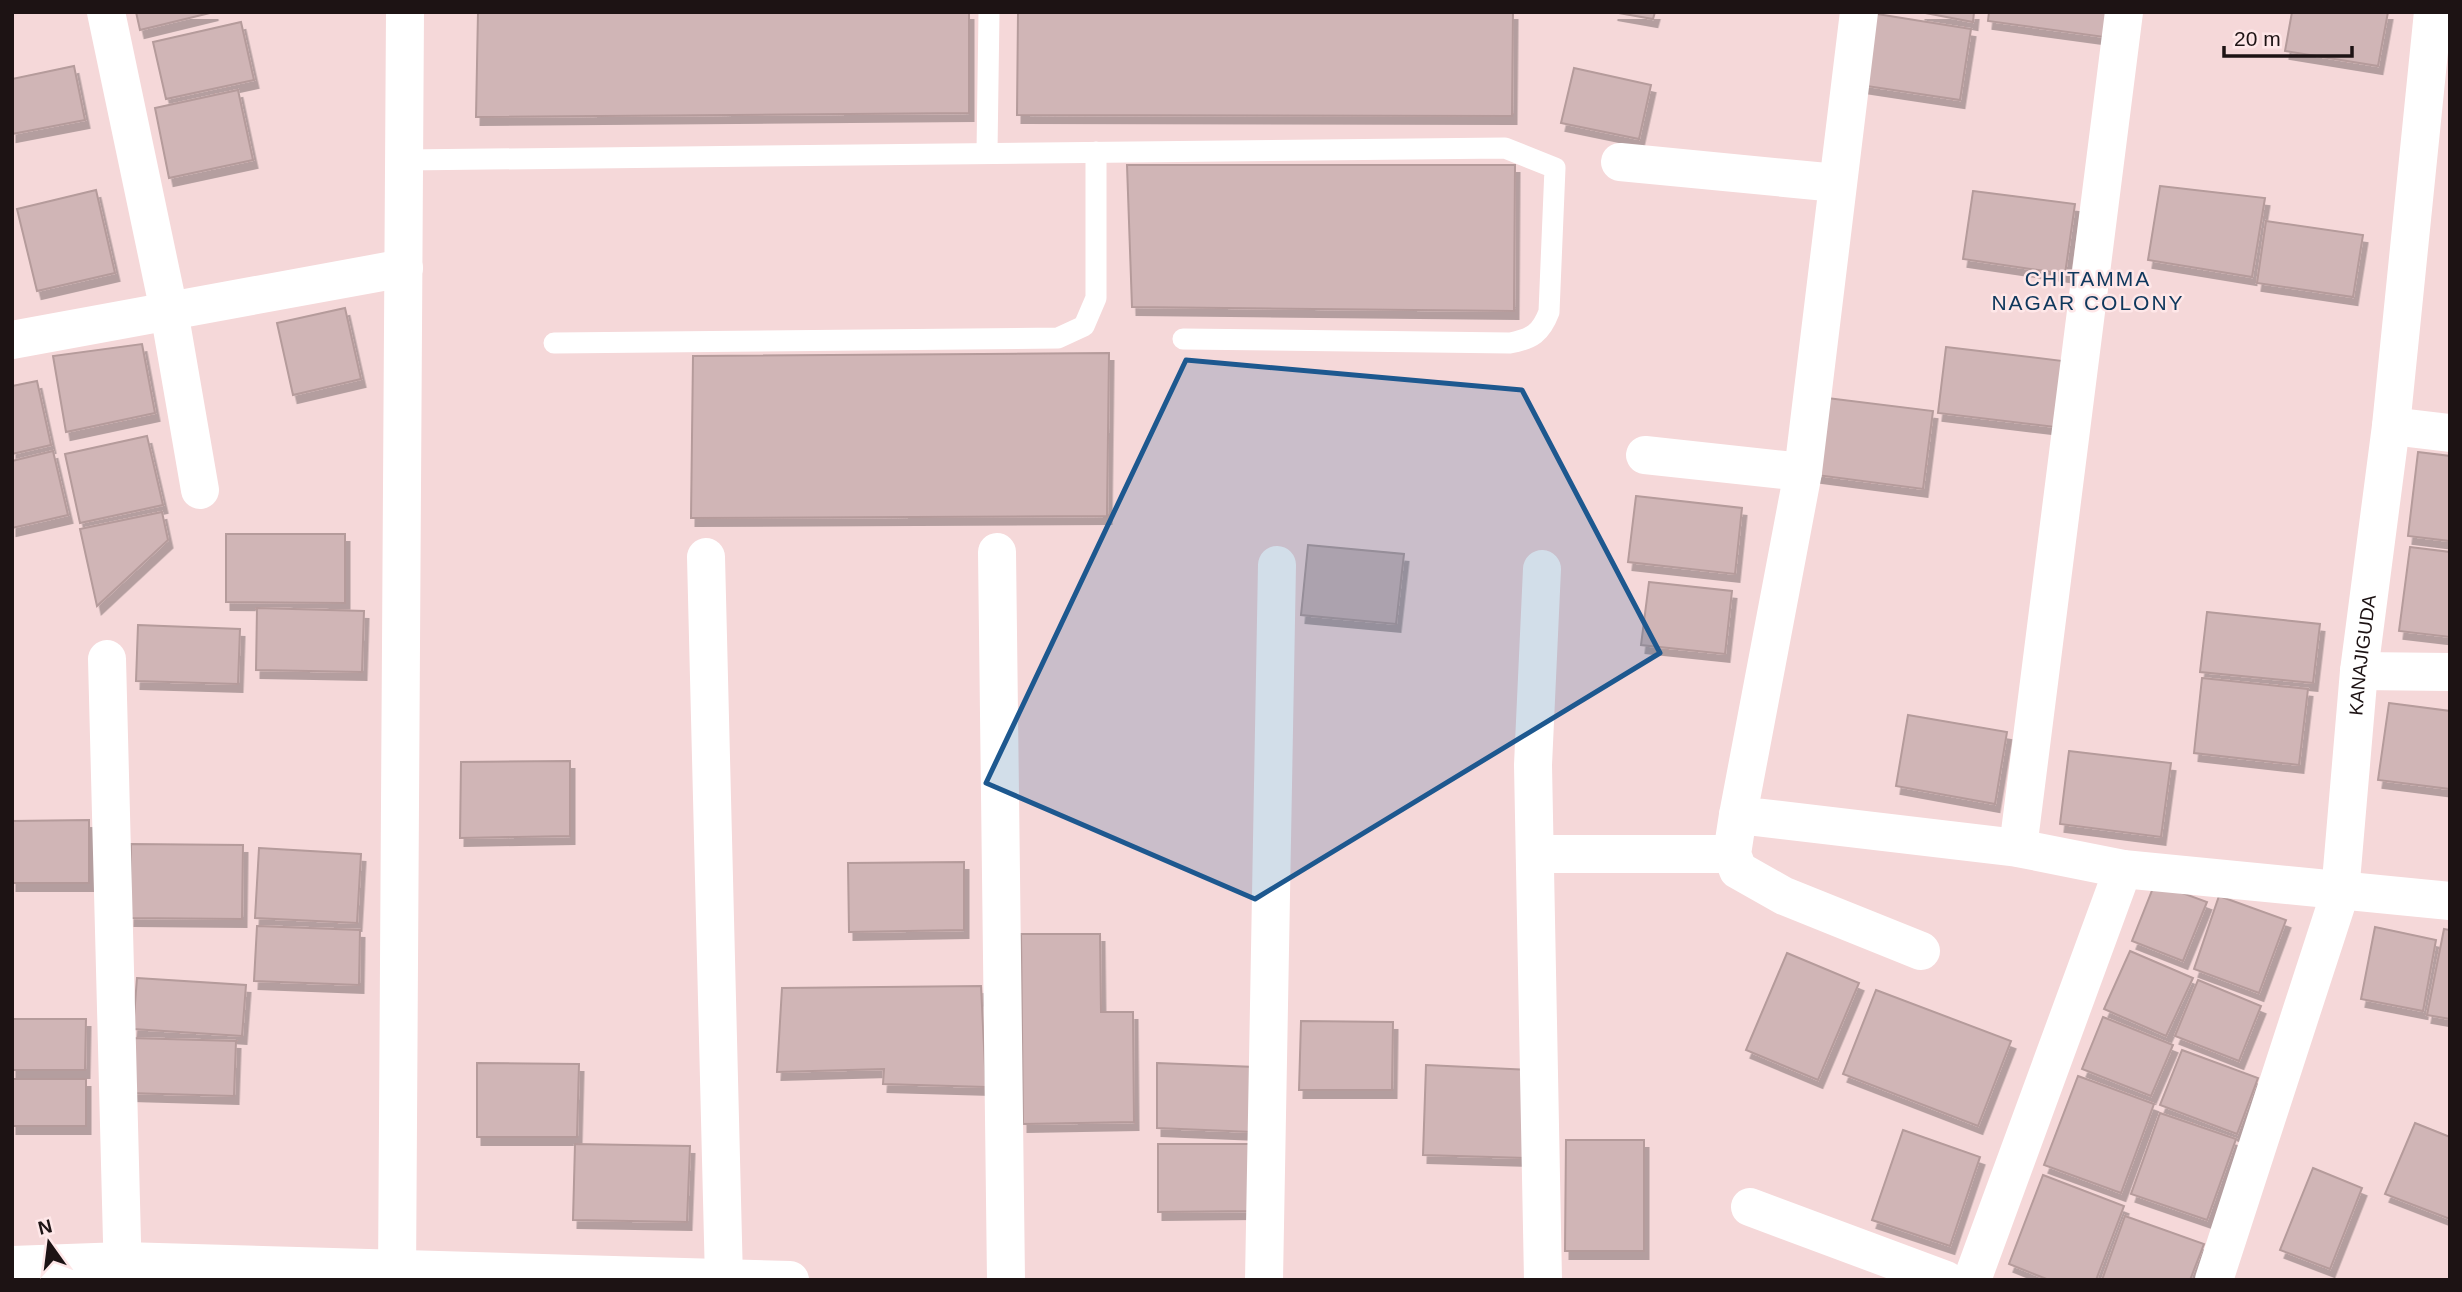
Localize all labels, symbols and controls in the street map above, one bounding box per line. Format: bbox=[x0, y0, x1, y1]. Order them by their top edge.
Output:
scale bar bbox=[2224, 14, 2352, 58]
text: 20 m bbox=[2234, 27, 2281, 50]
district label: CHITAMMA NAGAR COLONY bbox=[1991, 267, 2185, 314]
street label: KANAJIGUDA bbox=[2345, 593, 2379, 716]
north arrow bbox=[14, 1208, 84, 1278]
text: N bbox=[36, 1215, 54, 1239]

